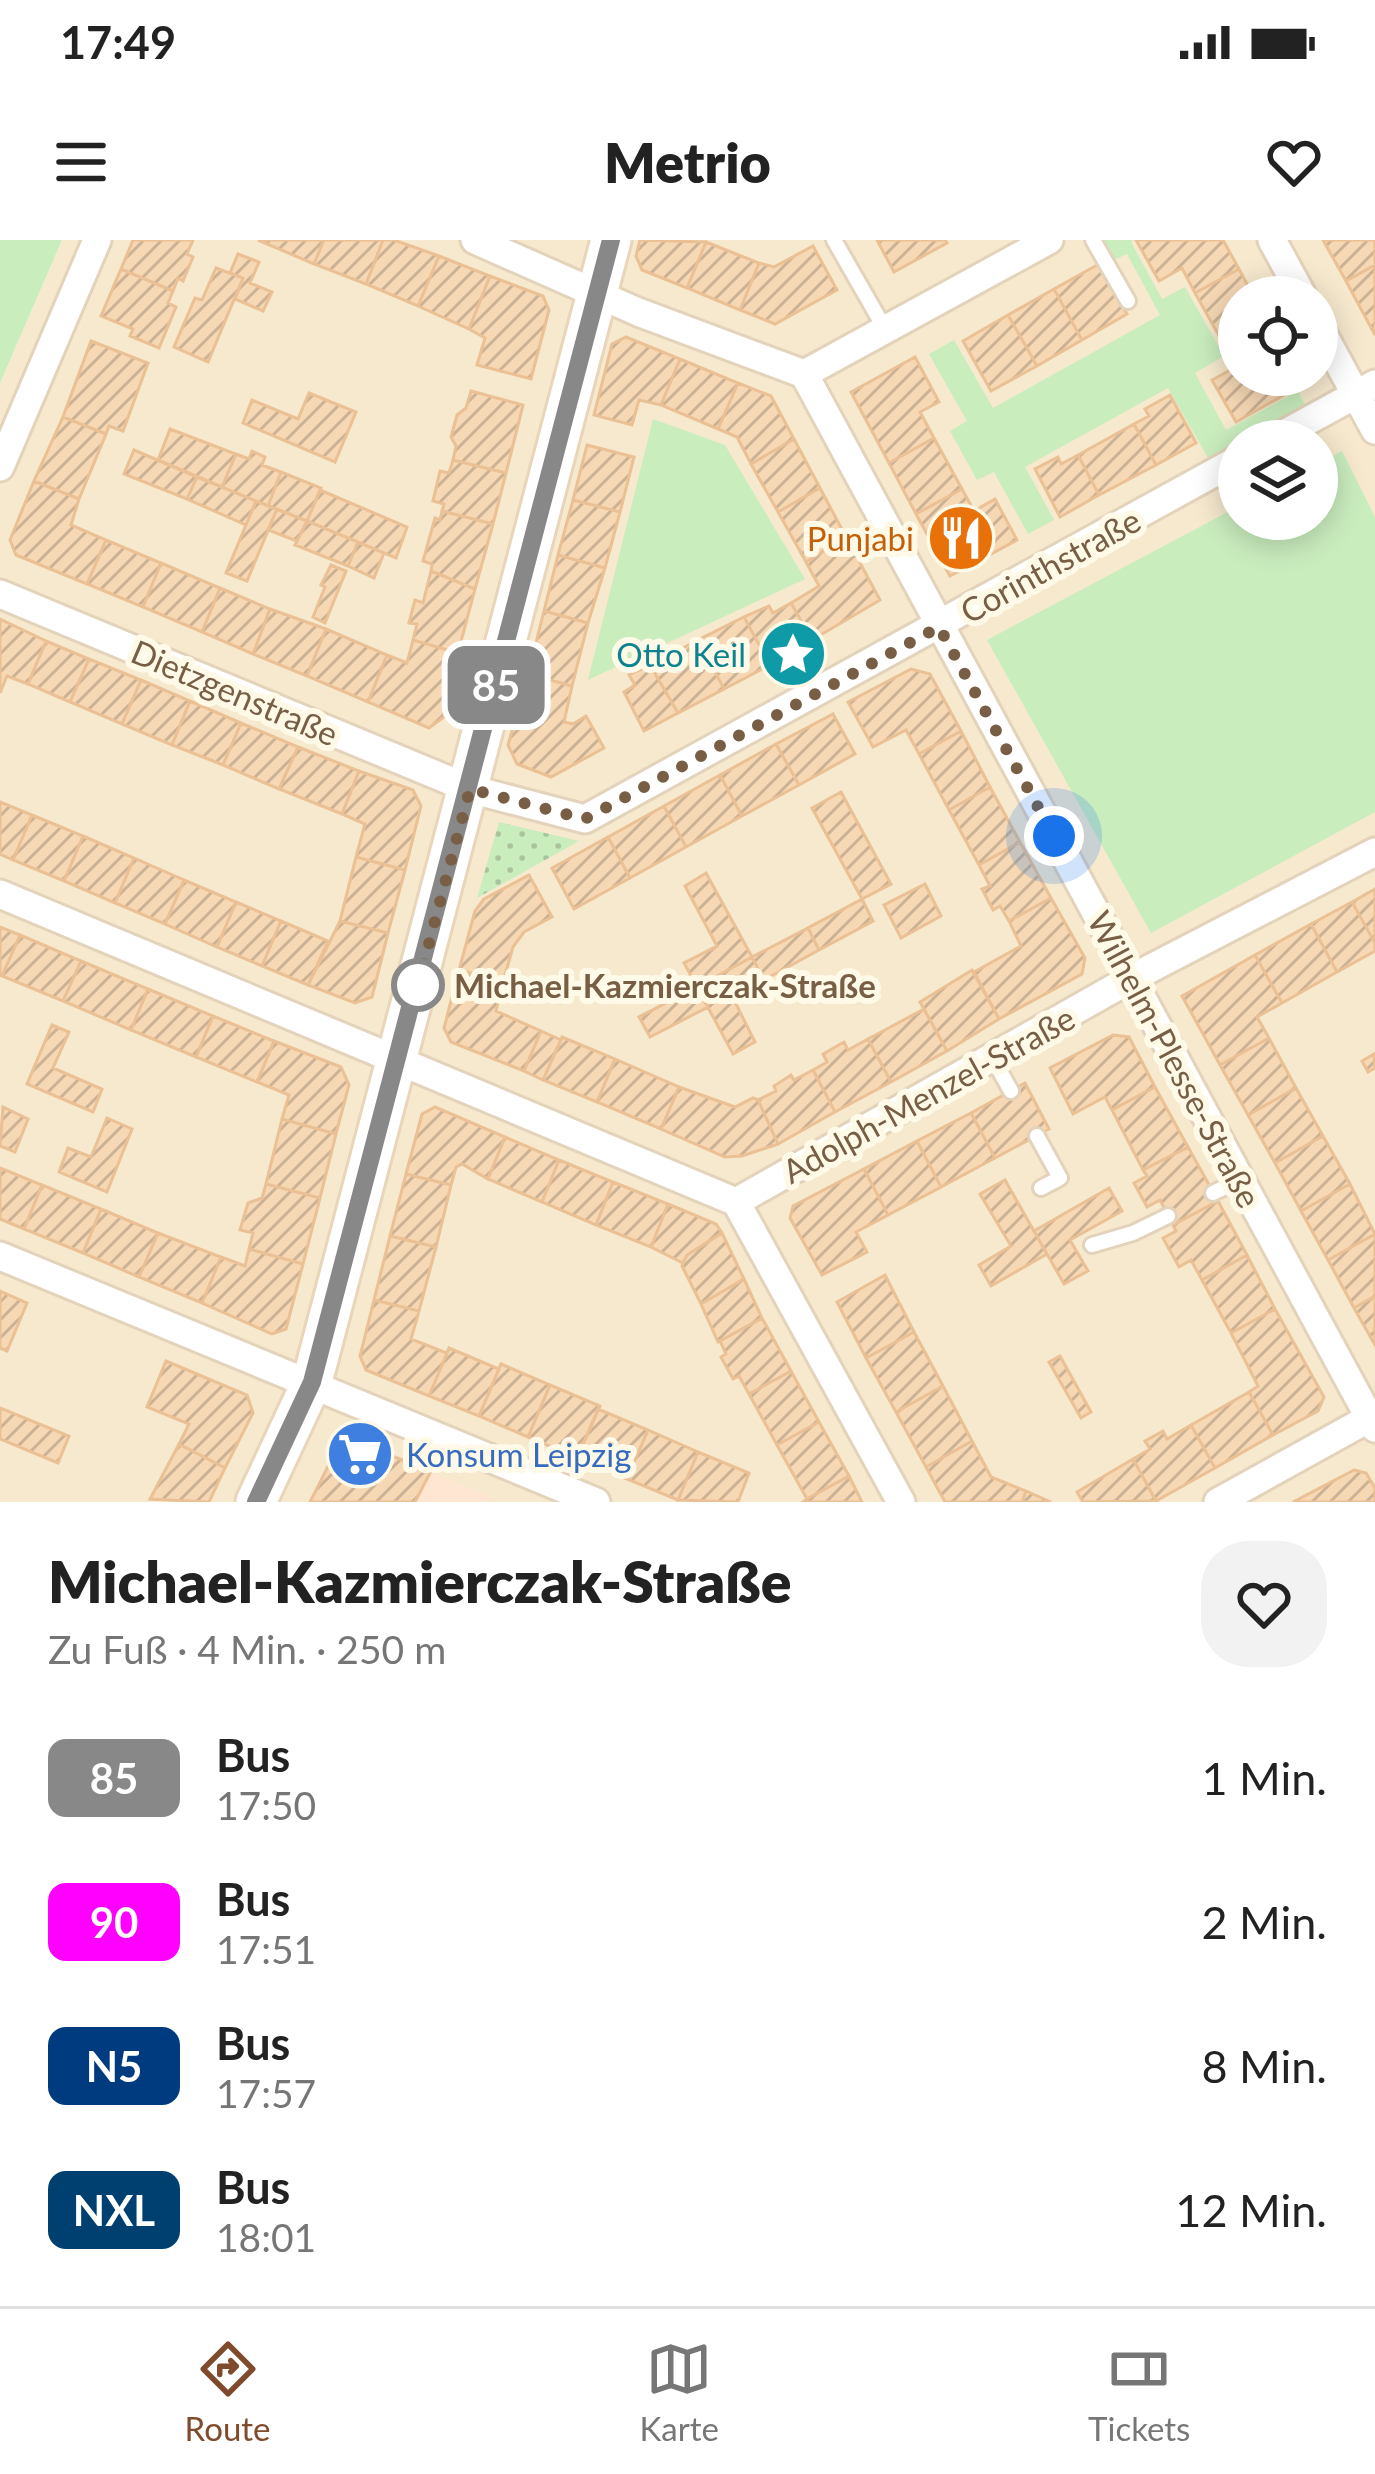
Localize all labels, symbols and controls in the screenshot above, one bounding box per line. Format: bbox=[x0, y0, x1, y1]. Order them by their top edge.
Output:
text: 17:49 bbox=[60, 15, 176, 69]
icon: menu bbox=[48, 129, 114, 195]
icon: heart bbox=[1261, 129, 1327, 195]
text: Metrio bbox=[604, 130, 771, 195]
map controls bbox=[1218, 276, 1338, 540]
button: locate bbox=[1218, 276, 1338, 396]
button: layers bbox=[1218, 420, 1338, 540]
street label: Corinthstraße bbox=[953, 499, 1147, 631]
restaurant icon: Punjabi bbox=[926, 503, 996, 573]
place label: Punjabi bbox=[807, 518, 914, 558]
place icon: Otto Keil bbox=[758, 619, 828, 689]
street label: Dietzgenstraße bbox=[126, 631, 344, 753]
place label: Otto Keil bbox=[616, 634, 746, 674]
line badge: 85 bbox=[442, 646, 550, 724]
text: 85 bbox=[472, 660, 520, 710]
your location bbox=[1024, 806, 1084, 866]
street label: Wilhelm-Plesse-Straße bbox=[1080, 904, 1270, 1214]
marker: Michael-Kazmierczak-Straße bbox=[393, 960, 443, 1010]
place label: Michael-Kazmierczak-Straße bbox=[454, 965, 876, 1005]
street label: Adolph-Menzel-Straße bbox=[775, 997, 1081, 1191]
supermarket icon: Konsum Leipzig bbox=[325, 1419, 395, 1489]
place label: Konsum Leipzig bbox=[406, 1434, 631, 1474]
button: heart bbox=[1201, 1541, 1327, 1667]
text: Michael-Kazmierczak-Straße bbox=[48, 1547, 792, 1615]
text: Zu Fuß · 4 Min. · 250 m bbox=[48, 1626, 446, 1672]
text: Bus bbox=[216, 1728, 290, 1782]
text: 1 Min. bbox=[1201, 1751, 1327, 1805]
text: 85 bbox=[90, 1753, 138, 1803]
text: 17:50 bbox=[216, 1782, 316, 1828]
text: Bus bbox=[216, 1872, 290, 1926]
text: 2 Min. bbox=[1201, 1895, 1327, 1949]
text: 90 bbox=[90, 1897, 138, 1947]
text: 17:51 bbox=[216, 1926, 316, 1972]
text: Bus bbox=[216, 2016, 290, 2070]
text: 8 Min. bbox=[1201, 2039, 1327, 2093]
text: N5 bbox=[86, 2041, 142, 2091]
text: 17:57 bbox=[216, 2070, 316, 2116]
text: Bus bbox=[216, 2160, 290, 2214]
text: 12 Min. bbox=[1175, 2183, 1327, 2237]
text: NXL bbox=[73, 2185, 155, 2235]
text: 18:01 bbox=[216, 2214, 316, 2260]
tab: Route bbox=[185, 2336, 270, 2448]
tab: Karte bbox=[640, 2336, 719, 2448]
tab: Tickets bbox=[1088, 2336, 1190, 2448]

